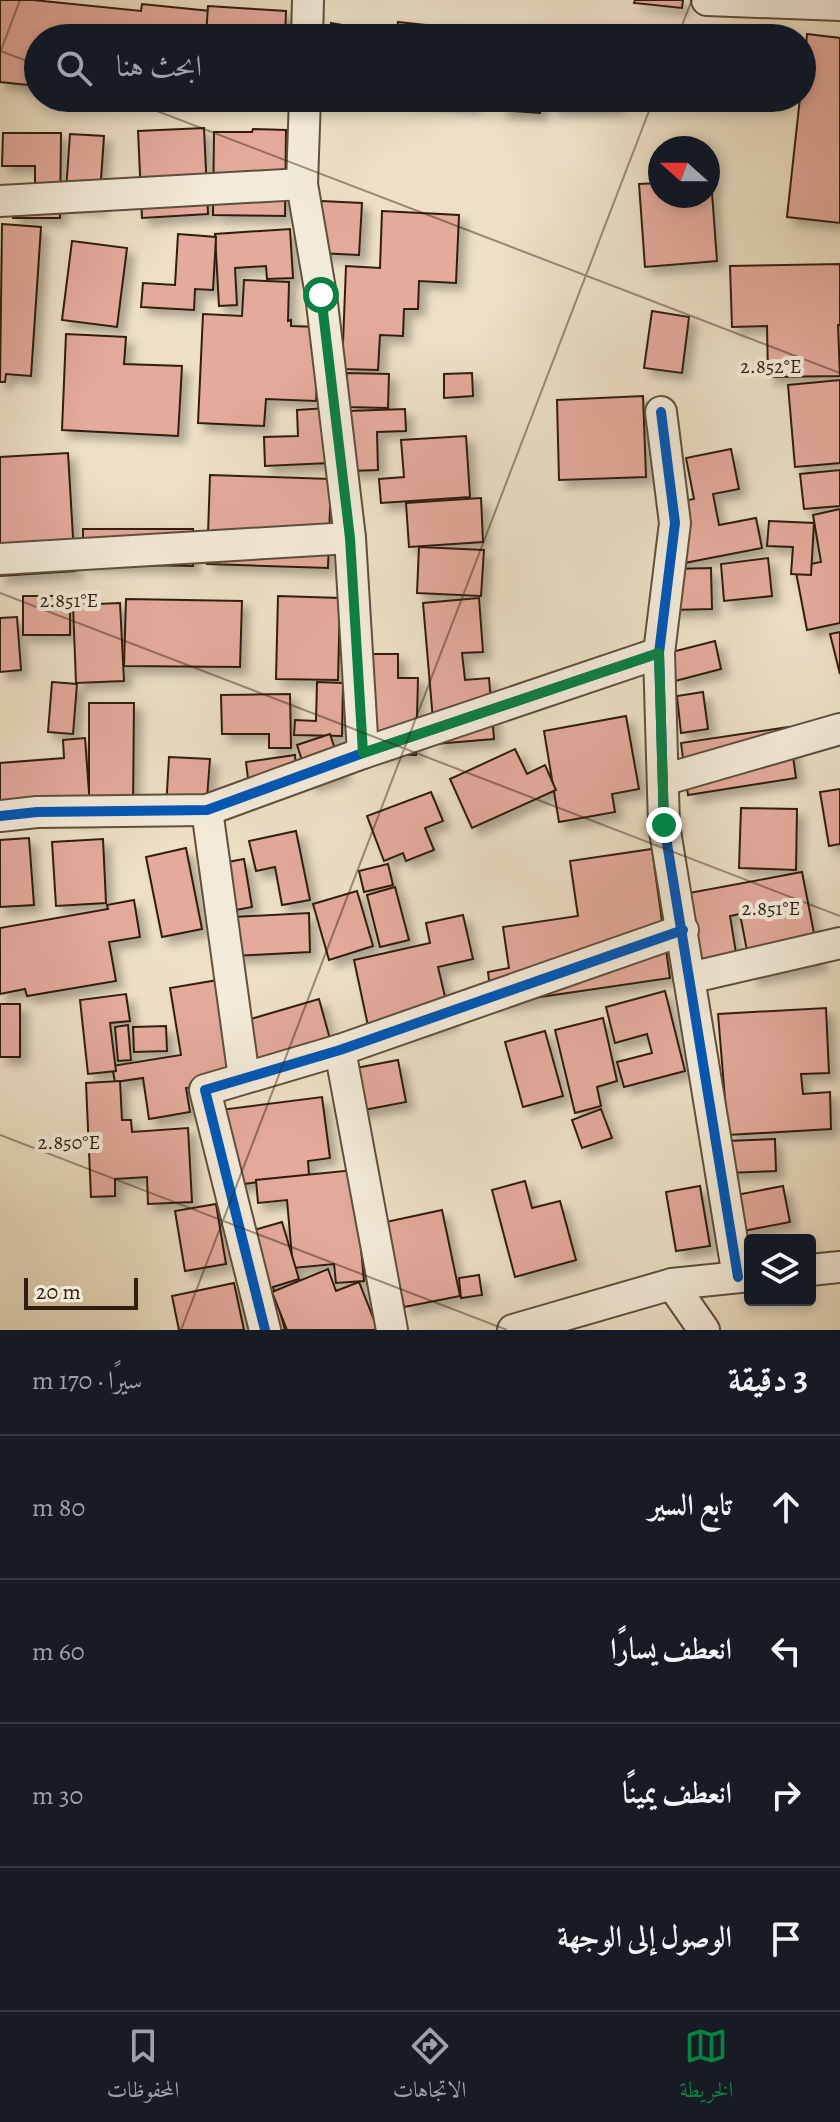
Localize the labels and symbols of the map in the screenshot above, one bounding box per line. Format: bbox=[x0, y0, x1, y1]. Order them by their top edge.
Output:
north arrow bbox=[648, 136, 720, 208]
route start bbox=[303, 277, 339, 313]
text: 2.852°E bbox=[740, 353, 802, 380]
text: 2.851°E bbox=[40, 587, 98, 614]
route end bbox=[646, 807, 682, 843]
text: 2.851°E bbox=[742, 895, 800, 922]
text: 2.850°E bbox=[38, 1129, 100, 1156]
scale bar bbox=[24, 1274, 138, 1310]

